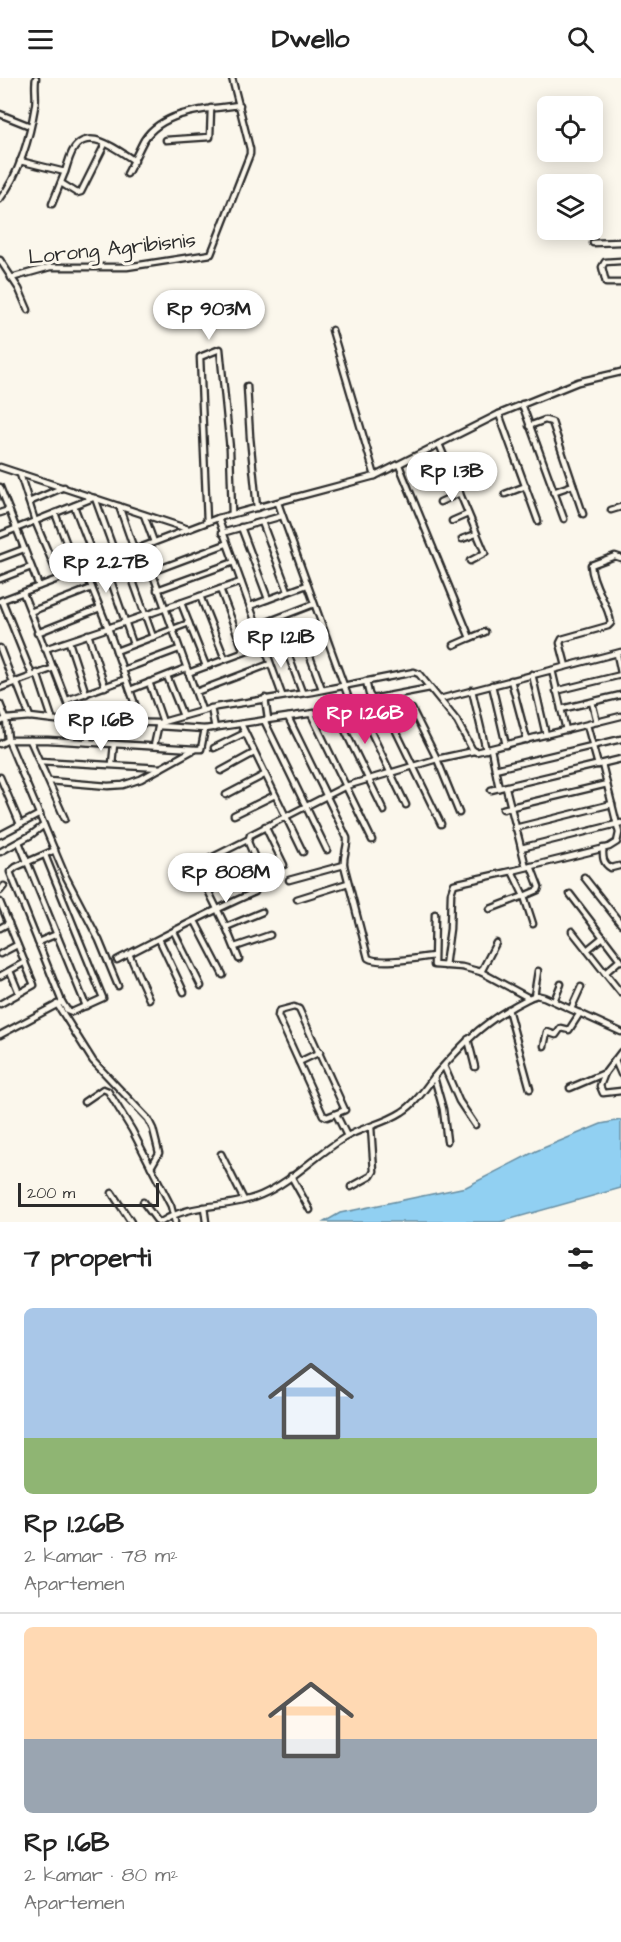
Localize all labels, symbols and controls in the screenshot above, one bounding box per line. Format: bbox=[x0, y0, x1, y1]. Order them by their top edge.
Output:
text: Dwello bbox=[272, 20, 349, 58]
icon: menu bbox=[24, 23, 57, 56]
icon: search bbox=[564, 23, 597, 56]
map controls bbox=[537, 96, 603, 240]
button: locate bbox=[537, 96, 603, 162]
button: layers bbox=[537, 174, 603, 240]
street label: Lorong Agribisnis bbox=[27, 225, 197, 274]
pin: Rp 903M bbox=[154, 290, 264, 341]
text: Rp 903M bbox=[167, 295, 251, 323]
pin: Rp 1.3B bbox=[397, 452, 507, 503]
text: Rp 1.3B bbox=[420, 457, 484, 485]
pin: Rp 2.27B bbox=[44, 543, 168, 594]
text: Rp 2.27B bbox=[63, 548, 149, 576]
pin: Rp 1.21B bbox=[219, 618, 343, 669]
text: Rp 1.21B bbox=[248, 623, 315, 651]
pin: Rp 1.26B bbox=[303, 694, 427, 745]
text: Rp 1.26B bbox=[327, 699, 403, 727]
pin: Rp 1.6B bbox=[46, 701, 156, 752]
text: Rp 1.6B bbox=[68, 706, 134, 734]
pin: Rp 808M bbox=[171, 853, 281, 904]
text: Rp 808M bbox=[182, 858, 270, 886]
scale bar bbox=[18, 1180, 159, 1208]
text: 200 m bbox=[27, 1182, 75, 1204]
text: 7 properti bbox=[24, 1240, 151, 1276]
icon: filters bbox=[564, 1242, 597, 1275]
icon: home bbox=[257, 1347, 365, 1455]
text: Rp 1.26B bbox=[24, 1506, 124, 1542]
text: 2 kamar · 78 m² bbox=[24, 1542, 178, 1570]
text: Apartemen bbox=[24, 1570, 124, 1598]
icon: home bbox=[257, 1666, 365, 1774]
text: Rp 1.6B bbox=[24, 1825, 109, 1861]
text: 2 kamar · 80 m² bbox=[24, 1861, 178, 1889]
text: Apartemen bbox=[24, 1889, 124, 1917]

